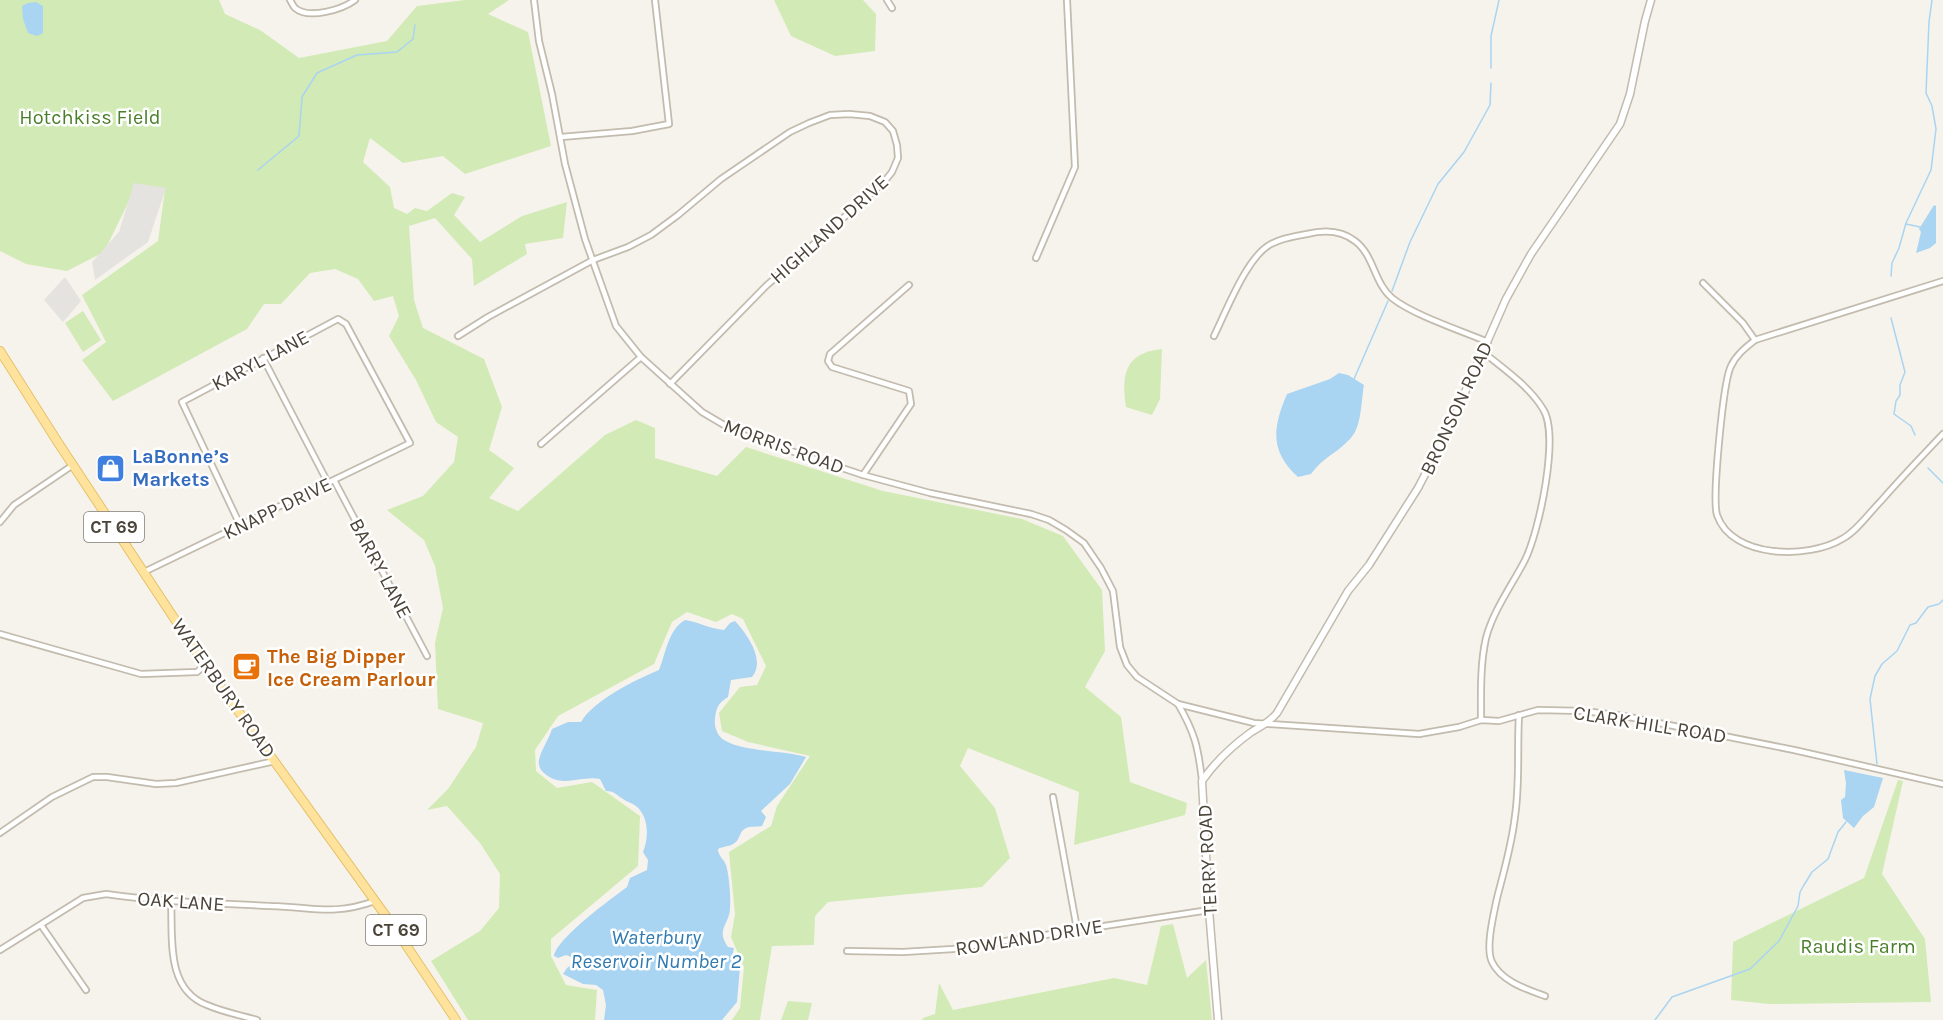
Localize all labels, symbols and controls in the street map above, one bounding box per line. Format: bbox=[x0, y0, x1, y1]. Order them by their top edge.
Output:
park label: Hotchkiss Field bbox=[19, 106, 161, 129]
street label: HIGHLAND DRIVE bbox=[765, 170, 893, 289]
street label: KARYL LANE bbox=[208, 325, 313, 396]
street label: BRONSON ROAD bbox=[1415, 338, 1497, 479]
street label: MORRIS ROAD bbox=[720, 414, 847, 479]
place label: LaBonne’s Markets bbox=[132, 445, 229, 491]
shop icon: LaBonne’s Markets bbox=[95, 452, 127, 484]
street label: KNAPP DRIVE bbox=[219, 472, 335, 545]
road number: CT 69 bbox=[84, 512, 144, 542]
street label: BARRY LANE bbox=[345, 514, 417, 622]
street label: WATERBURY ROAD bbox=[167, 614, 280, 762]
place label: The Big Dipper Ice Cream Parlour bbox=[267, 645, 435, 691]
cafe icon: The Big Dipper Ice Cream Parlour bbox=[230, 651, 262, 683]
street label: CLARK HILL ROAD bbox=[1572, 701, 1728, 748]
street label: TERRY ROAD bbox=[1193, 804, 1222, 916]
street label: OAK LANE bbox=[137, 887, 225, 916]
street label: ROWLAND DRIVE bbox=[954, 914, 1104, 961]
road number: CT 69 bbox=[366, 915, 426, 945]
water label: Waterbury Reservoir Number 2 bbox=[571, 925, 741, 973]
park label: Raudis Farm bbox=[1800, 935, 1916, 958]

